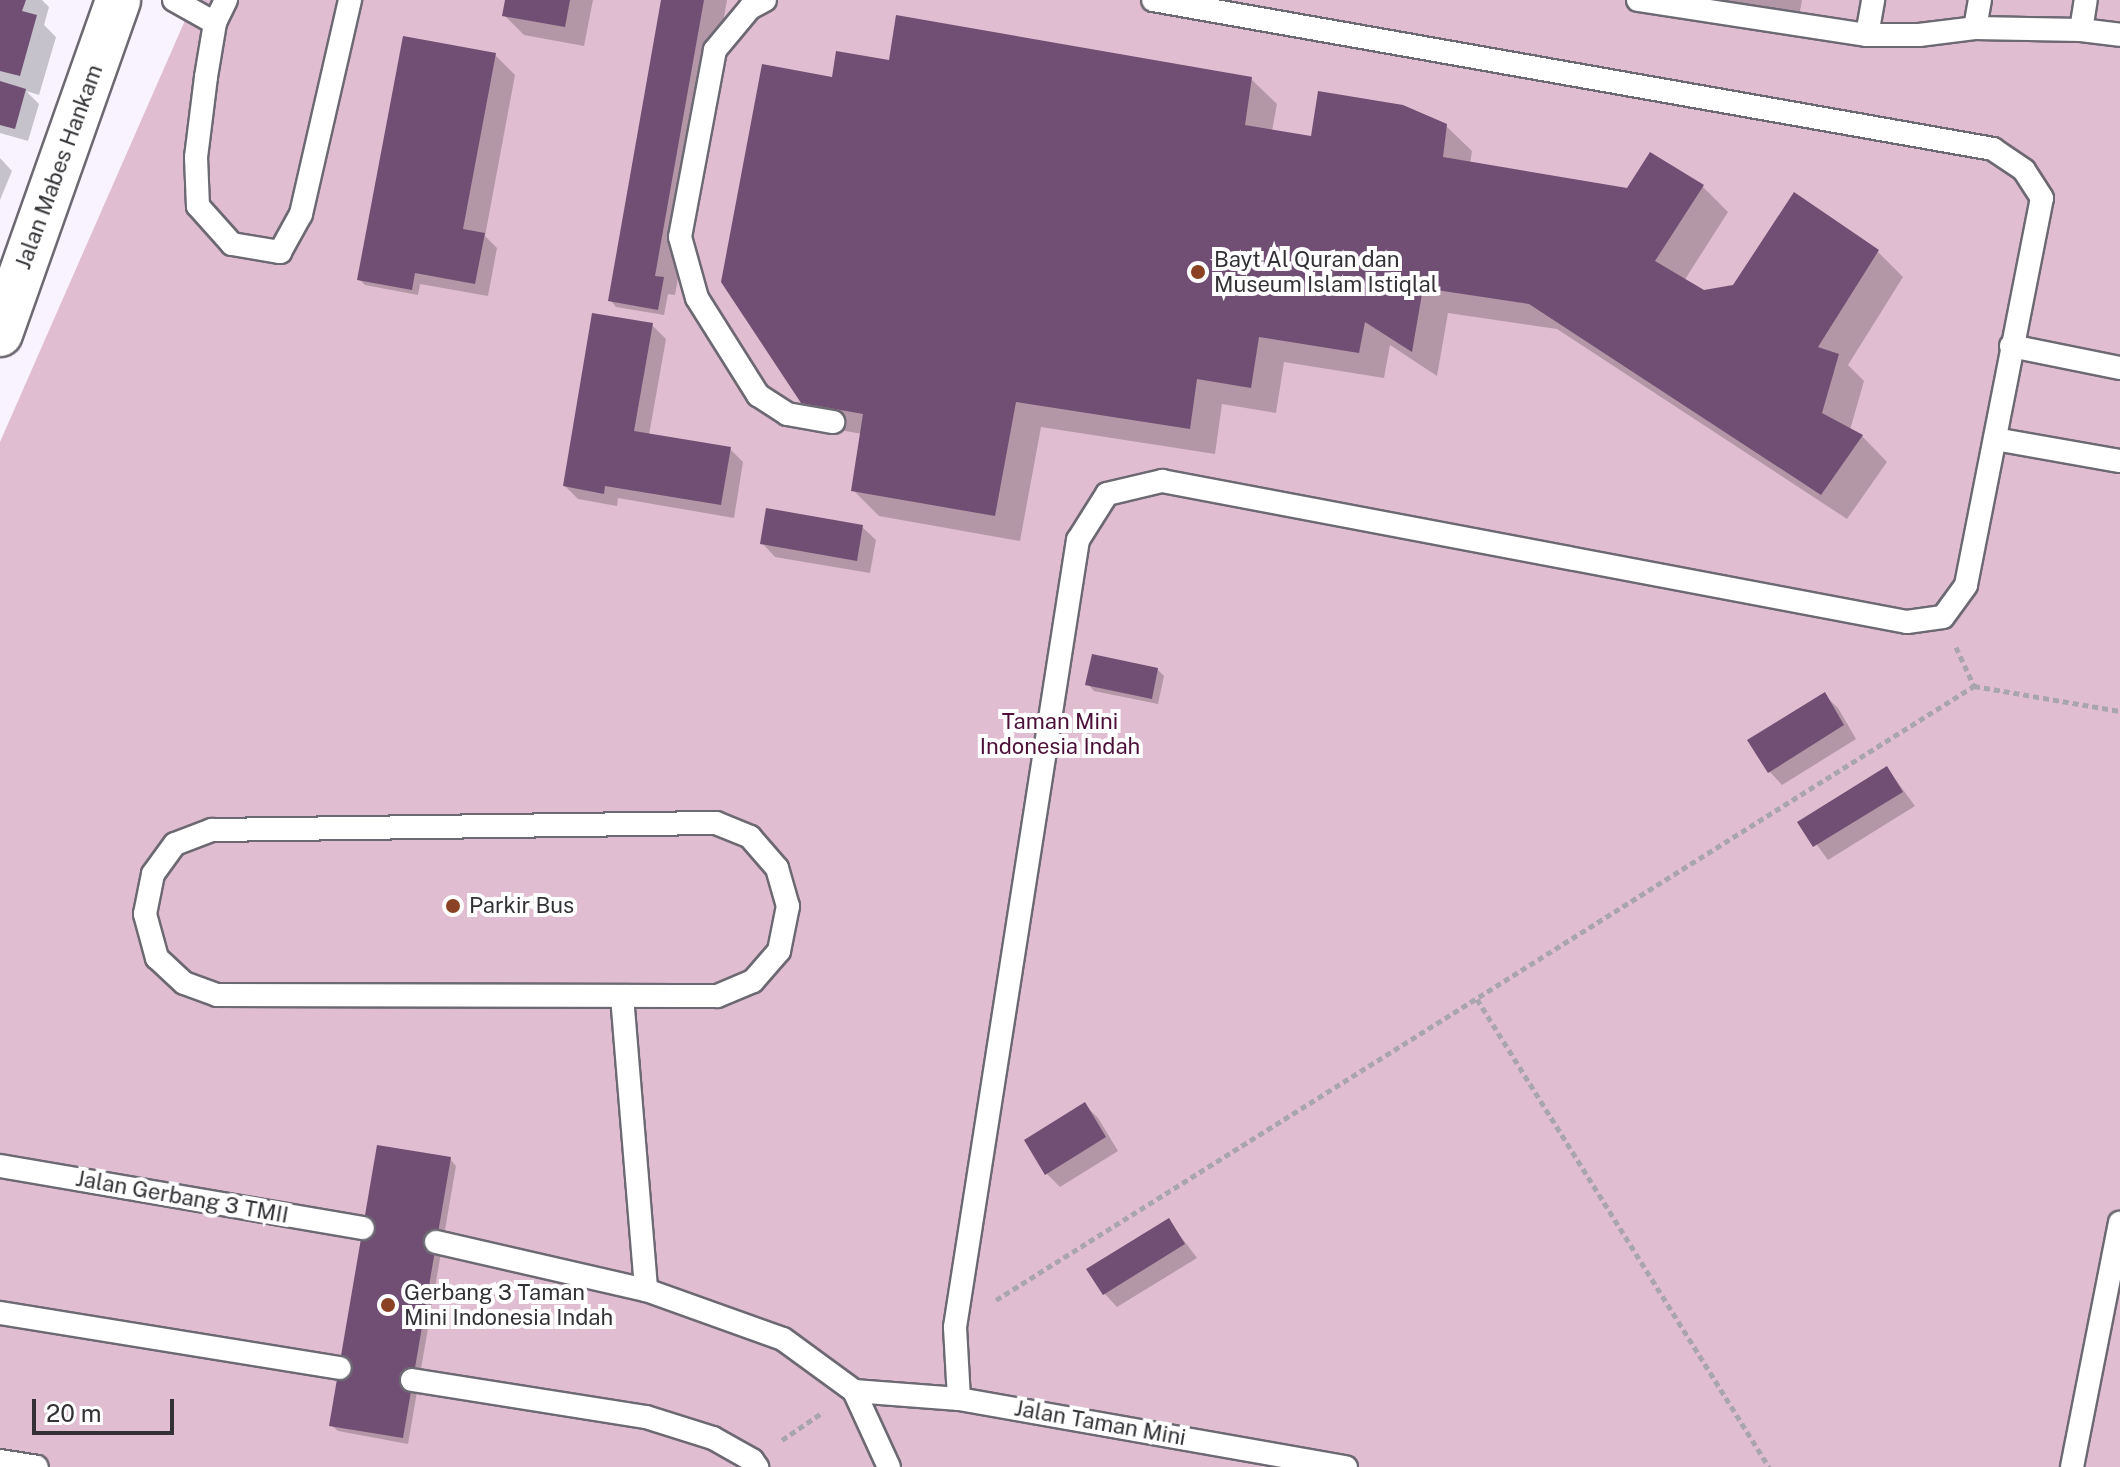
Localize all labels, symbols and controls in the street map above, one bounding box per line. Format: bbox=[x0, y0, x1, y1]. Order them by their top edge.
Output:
street label: Jalan Mabes Hankam bbox=[10, 61, 108, 273]
place label: Bayt Al Quran dan Museum Islam Istiqlal bbox=[1214, 246, 1437, 298]
marker: Bayt Al Quran dan Museum Islam Istiqlal bbox=[1189, 263, 1207, 281]
park label: Taman Mini Indonesia Indah bbox=[980, 708, 1140, 760]
place label: Parkir Bus bbox=[469, 893, 574, 919]
marker: Parkir Bus bbox=[444, 897, 462, 915]
street label: Jalan Gerbang 3 TMII bbox=[73, 1165, 291, 1229]
place label: Gerbang 3 Taman Mini Indonesia Indah bbox=[404, 1279, 613, 1330]
marker: Gerbang 3 Taman Mini Indonesia Indah bbox=[379, 1296, 397, 1314]
scale bar bbox=[36, 1383, 178, 1433]
street label: Jalan Taman Mini bbox=[1012, 1395, 1188, 1451]
text: 20 m bbox=[46, 1399, 102, 1427]

